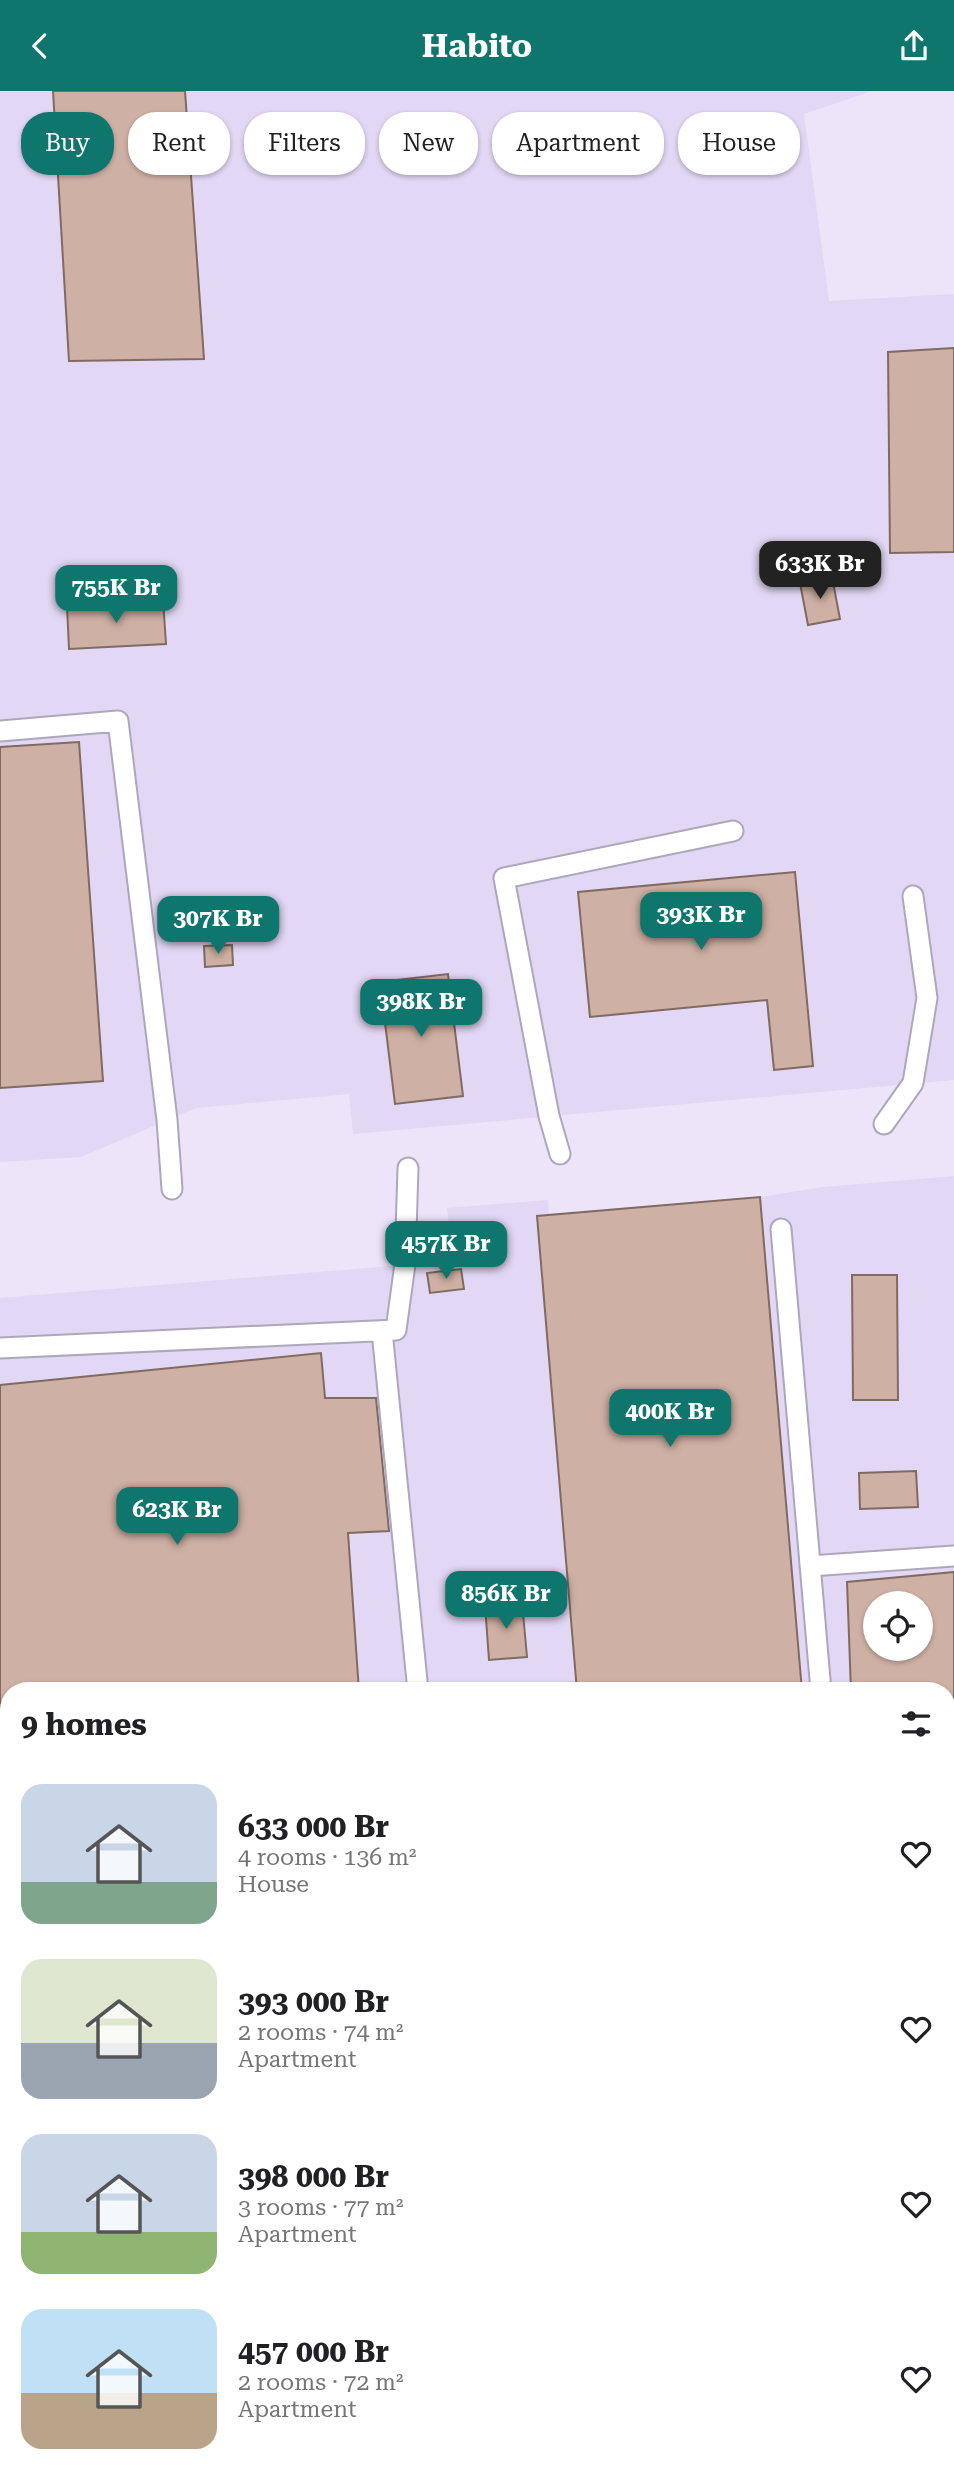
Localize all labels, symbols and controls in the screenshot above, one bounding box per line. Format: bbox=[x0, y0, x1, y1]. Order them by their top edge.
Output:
icon: back bbox=[21, 27, 59, 65]
text: Habito bbox=[422, 27, 532, 65]
icon: share bbox=[895, 27, 933, 65]
chip: Buy bbox=[21, 112, 114, 175]
chip: Rent bbox=[128, 112, 230, 175]
chip: Filters bbox=[244, 112, 365, 175]
chip: New bbox=[379, 112, 478, 175]
chip: Apartment bbox=[492, 112, 664, 175]
chip: House bbox=[678, 112, 800, 175]
pin: 633K Br bbox=[755, 541, 885, 601]
text: 633K Br bbox=[775, 550, 865, 577]
pin: 755K Br bbox=[51, 566, 181, 625]
text: 755K Br bbox=[71, 574, 161, 601]
pin: 393K Br bbox=[636, 893, 766, 952]
pin: 307K Br bbox=[153, 897, 283, 956]
text: 393K Br bbox=[656, 901, 746, 928]
text: 307K Br bbox=[173, 905, 263, 932]
pin: 398K Br bbox=[356, 979, 486, 1039]
text: 398K Br bbox=[376, 988, 466, 1015]
pin: 457K Br bbox=[381, 1221, 511, 1281]
text: 457K Br bbox=[401, 1230, 491, 1257]
pin: 400K Br bbox=[605, 1389, 735, 1449]
text: 400K Br bbox=[625, 1398, 715, 1425]
pin: 623K Br bbox=[112, 1487, 242, 1547]
text: 623K Br bbox=[132, 1496, 222, 1523]
pin: 856K Br bbox=[441, 1571, 571, 1631]
text: 856K Br bbox=[461, 1580, 551, 1607]
map controls bbox=[863, 1591, 933, 1661]
button: locate bbox=[863, 1591, 933, 1661]
icon: filters bbox=[897, 1705, 935, 1743]
text: 9 homes bbox=[21, 1707, 147, 1742]
text: 633 000 Br bbox=[238, 1809, 389, 1844]
icon: home bbox=[77, 1812, 161, 1896]
icon: heart bbox=[897, 1835, 935, 1873]
text: 4 rooms · 136 m² bbox=[238, 1844, 416, 1871]
text: House bbox=[238, 1871, 309, 1898]
text: 393 000 Br bbox=[238, 1984, 389, 2019]
icon: home bbox=[77, 1987, 161, 2071]
icon: heart bbox=[897, 2010, 935, 2048]
text: 2 rooms · 74 m² bbox=[238, 2019, 404, 2046]
text: Apartment bbox=[238, 2046, 357, 2073]
text: 398 000 Br bbox=[238, 2159, 389, 2194]
icon: home bbox=[77, 2162, 161, 2246]
icon: heart bbox=[897, 2185, 935, 2223]
text: 3 rooms · 77 m² bbox=[238, 2194, 404, 2221]
text: Apartment bbox=[238, 2221, 357, 2248]
text: 457 000 Br bbox=[238, 2334, 389, 2369]
icon: home bbox=[77, 2337, 161, 2421]
icon: heart bbox=[897, 2360, 935, 2398]
text: 2 rooms · 72 m² bbox=[238, 2369, 404, 2396]
text: Apartment bbox=[238, 2396, 357, 2423]

